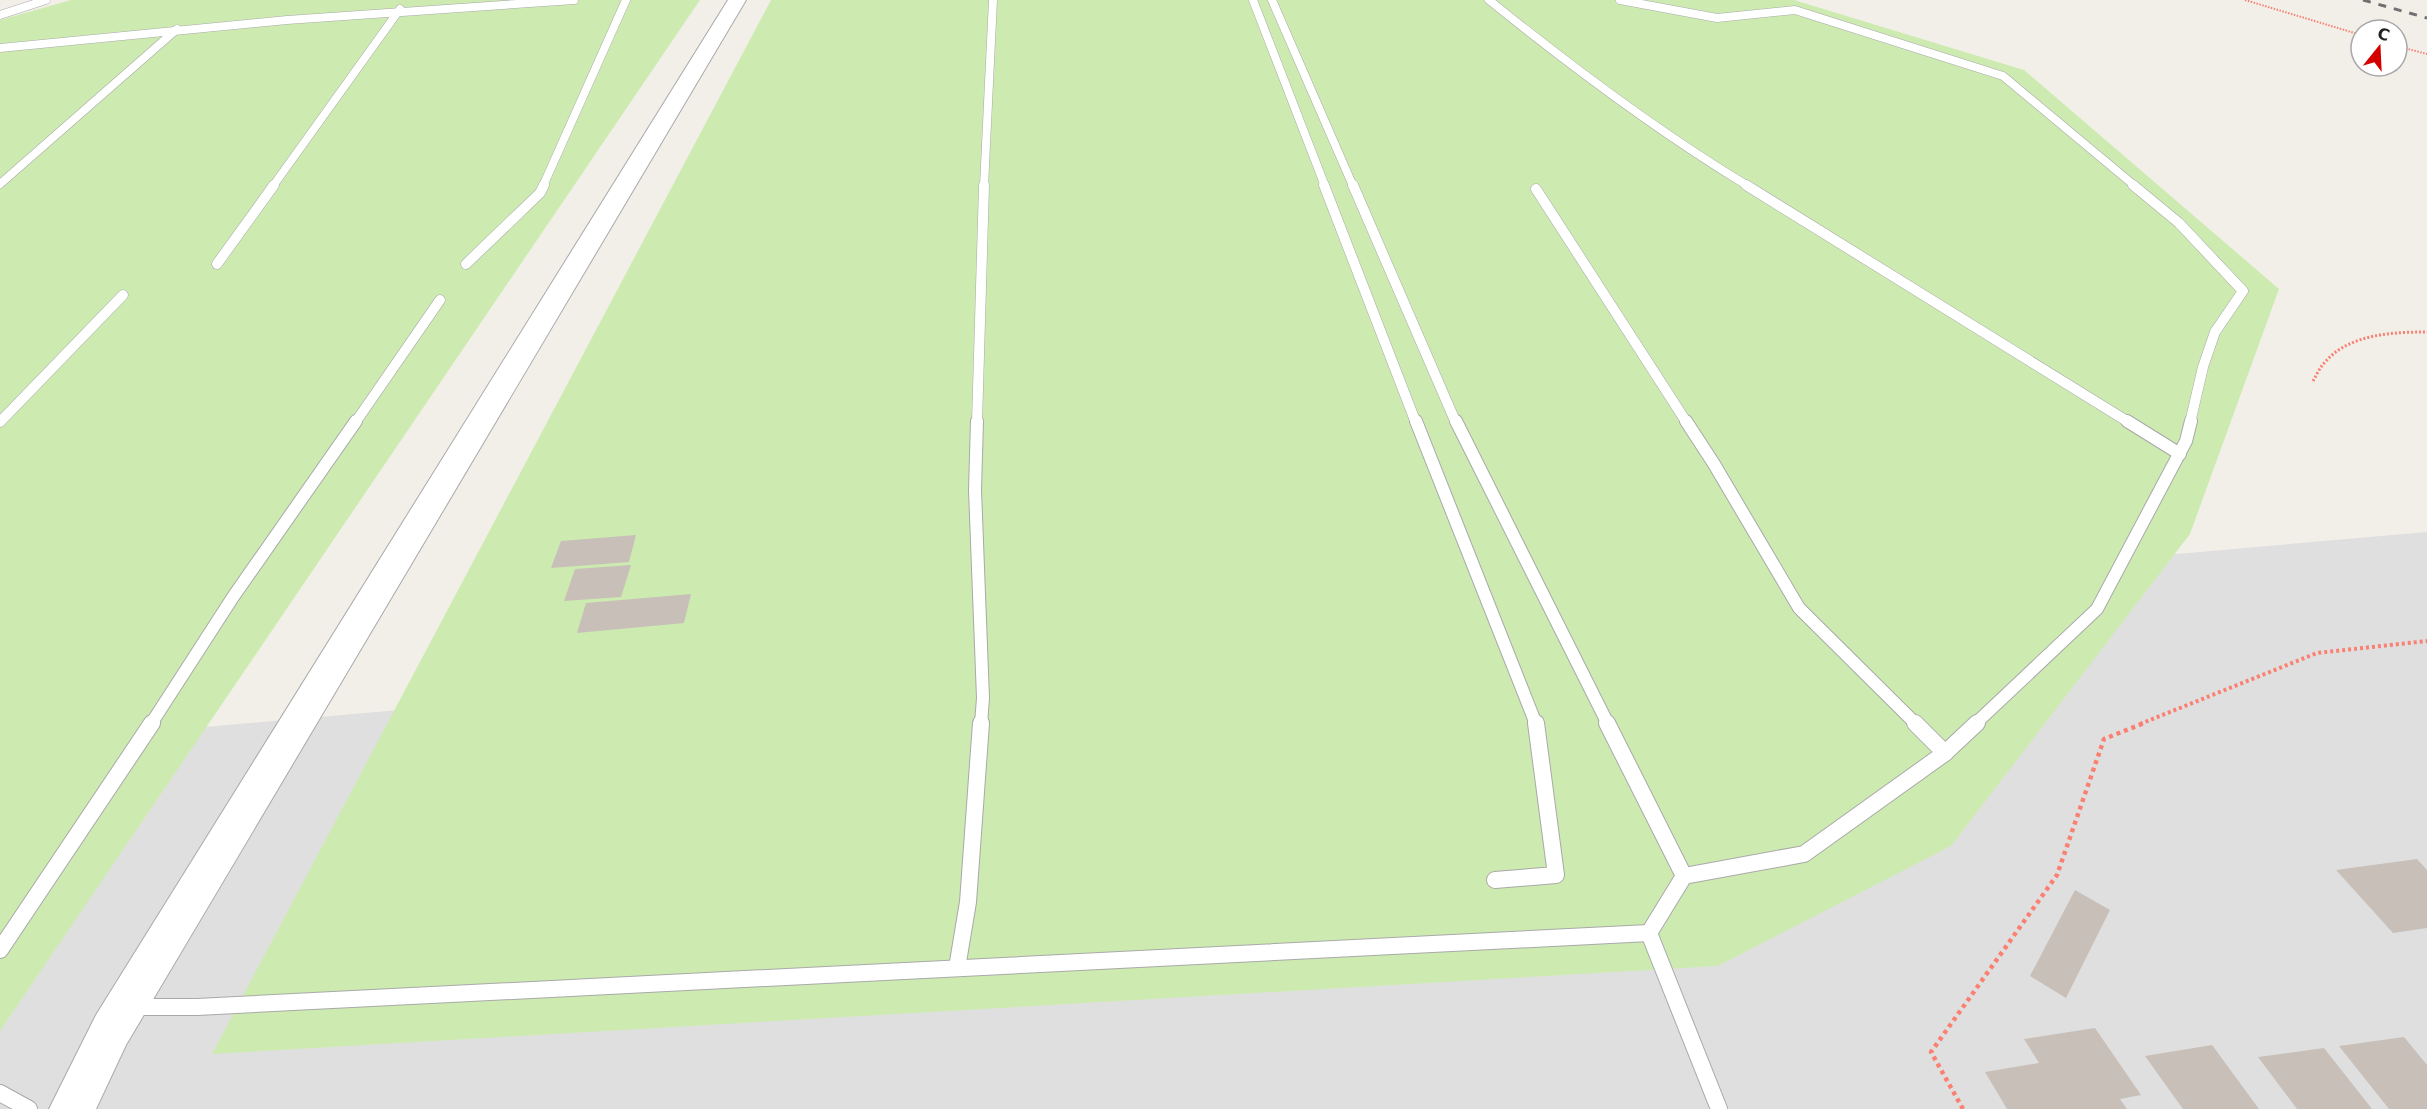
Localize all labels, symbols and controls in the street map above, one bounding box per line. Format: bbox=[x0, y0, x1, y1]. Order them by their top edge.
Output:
north arrow bbox=[2349, 18, 2409, 78]
text: С bbox=[2375, 23, 2392, 45]

